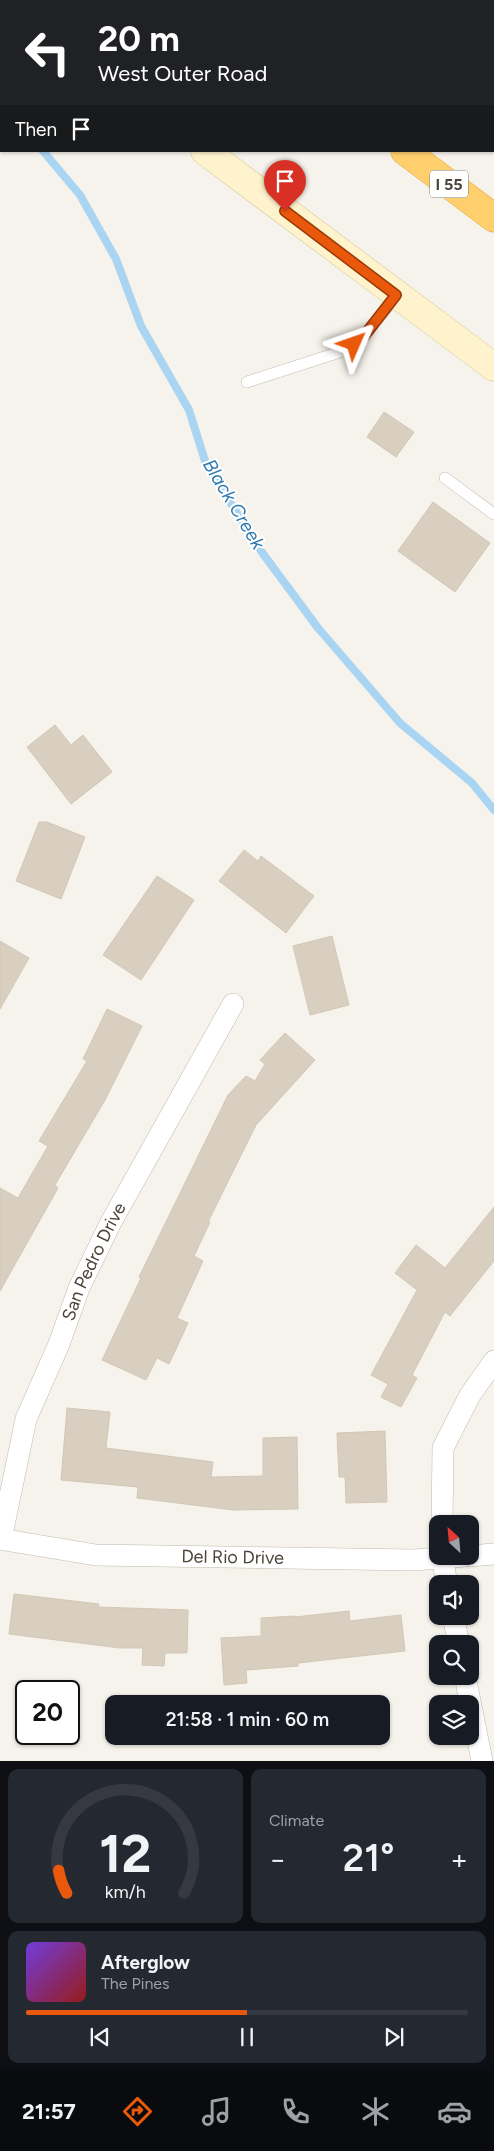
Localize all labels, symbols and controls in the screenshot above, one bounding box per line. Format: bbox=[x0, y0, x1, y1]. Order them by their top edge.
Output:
text: 20 m bbox=[98, 18, 180, 60]
icon: left bbox=[15, 20, 80, 85]
text: West Outer Road bbox=[98, 60, 267, 87]
icon: arrive bbox=[67, 115, 95, 143]
text: Then bbox=[15, 118, 57, 141]
pin bbox=[264, 160, 306, 211]
icon: arrive bbox=[271, 167, 299, 195]
road number: I 55 bbox=[430, 170, 468, 198]
position arrow bbox=[327, 317, 379, 369]
water label: Black Creek bbox=[198, 455, 270, 554]
street label: San Pedro Drive bbox=[57, 1198, 131, 1324]
north arrow bbox=[429, 1515, 479, 1565]
map controls bbox=[429, 1515, 479, 1745]
street label: Del Rio Drive bbox=[181, 1545, 284, 1569]
button: sound bbox=[429, 1575, 479, 1625]
button: search bbox=[429, 1635, 479, 1685]
speed limit sign: 20 bbox=[15, 1680, 80, 1745]
button: layers bbox=[429, 1695, 479, 1745]
text: 21:58 · 1 min · 60 m bbox=[166, 1708, 329, 1731]
text: Climate bbox=[269, 1811, 324, 1830]
text: 12 bbox=[99, 1823, 152, 1885]
text: 21° bbox=[343, 1835, 394, 1881]
text: − bbox=[269, 1842, 286, 1876]
text: + bbox=[451, 1842, 468, 1876]
text: km/h bbox=[105, 1881, 146, 1902]
text: Afterglow bbox=[101, 1951, 190, 1974]
text: The Pines bbox=[101, 1974, 170, 1993]
icon: previous bbox=[86, 2023, 114, 2051]
icon: pause bbox=[233, 2023, 261, 2051]
icon: next bbox=[380, 2023, 408, 2051]
icon: directions bbox=[120, 2094, 155, 2129]
icon: music bbox=[199, 2094, 234, 2129]
icon: phone bbox=[278, 2094, 313, 2129]
icon: climate bbox=[358, 2094, 393, 2129]
icon: car bbox=[437, 2094, 472, 2129]
text: 21:57 bbox=[22, 2098, 76, 2125]

